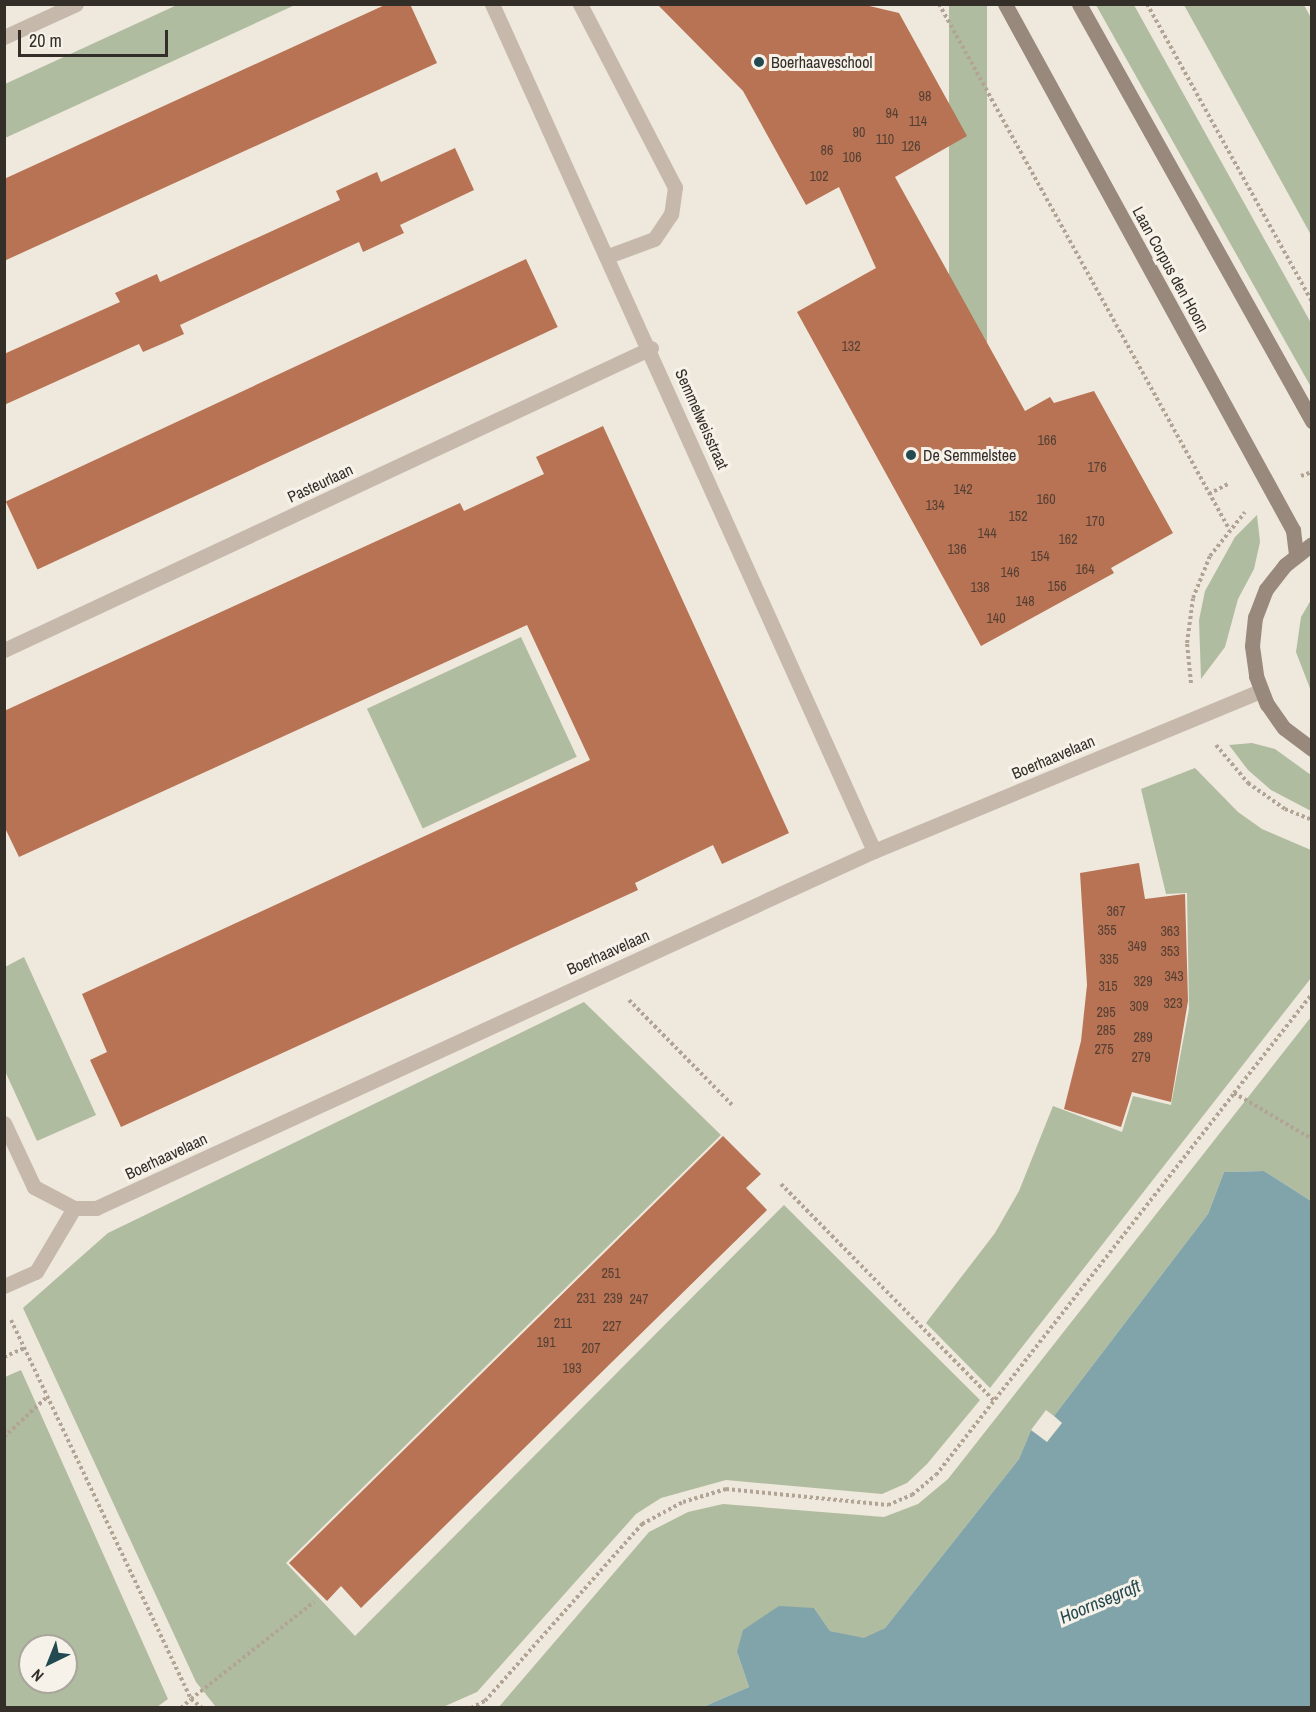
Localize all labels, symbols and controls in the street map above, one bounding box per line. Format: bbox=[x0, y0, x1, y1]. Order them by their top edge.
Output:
scale bar bbox=[21, 18, 171, 56]
text: 20 m bbox=[29, 28, 62, 53]
place label: Boerhaaveschool bbox=[771, 52, 872, 72]
marker: Boerhaaveschool bbox=[752, 55, 766, 69]
house number: 98 bbox=[919, 88, 931, 104]
house number: 94 bbox=[886, 105, 898, 121]
house number: 114 bbox=[909, 113, 927, 129]
house number: 90 bbox=[853, 124, 865, 140]
house number: 110 bbox=[876, 131, 894, 147]
house number: 126 bbox=[901, 138, 921, 154]
house number: 86 bbox=[821, 142, 833, 158]
house number: 106 bbox=[842, 149, 862, 165]
house number: 102 bbox=[809, 168, 829, 184]
street label: Laan Corpus den Hoorn bbox=[1129, 203, 1213, 335]
house number: 132 bbox=[841, 338, 861, 354]
street label: Semmelweisstraat bbox=[671, 366, 733, 472]
house number: 166 bbox=[1037, 432, 1057, 448]
place label: De Semmelstee bbox=[923, 445, 1016, 465]
marker: De Semmelstee bbox=[904, 448, 918, 462]
house number: 176 bbox=[1087, 459, 1107, 475]
street label: Pasteurlaan bbox=[284, 460, 356, 506]
house number: 142 bbox=[953, 481, 973, 497]
house number: 160 bbox=[1036, 491, 1056, 507]
house number: 134 bbox=[925, 497, 945, 513]
house number: 152 bbox=[1008, 508, 1028, 524]
house number: 170 bbox=[1085, 513, 1105, 529]
house number: 144 bbox=[977, 525, 997, 541]
house number: 162 bbox=[1058, 531, 1078, 547]
house number: 136 bbox=[947, 541, 967, 557]
house number: 154 bbox=[1030, 548, 1050, 564]
house number: 164 bbox=[1075, 561, 1095, 577]
house number: 146 bbox=[1000, 564, 1020, 580]
house number: 156 bbox=[1047, 578, 1067, 594]
house number: 138 bbox=[970, 579, 990, 595]
house number: 148 bbox=[1015, 593, 1035, 609]
house number: 140 bbox=[986, 610, 1006, 626]
street label: Boerhaavelaan bbox=[1009, 731, 1097, 783]
house number: 367 bbox=[1106, 903, 1126, 919]
house number: 355 bbox=[1097, 922, 1117, 938]
house number: 363 bbox=[1160, 923, 1180, 939]
street label: Boerhaavelaan bbox=[564, 925, 652, 979]
house number: 349 bbox=[1127, 938, 1147, 954]
house number: 353 bbox=[1160, 943, 1180, 959]
house number: 335 bbox=[1099, 951, 1119, 967]
house number: 343 bbox=[1164, 968, 1184, 984]
house number: 329 bbox=[1133, 973, 1153, 989]
house number: 315 bbox=[1098, 978, 1118, 994]
house number: 323 bbox=[1163, 995, 1183, 1011]
house number: 309 bbox=[1129, 998, 1149, 1014]
house number: 295 bbox=[1096, 1004, 1116, 1020]
house number: 285 bbox=[1096, 1022, 1116, 1038]
house number: 289 bbox=[1133, 1029, 1153, 1045]
house number: 275 bbox=[1094, 1041, 1114, 1057]
house number: 279 bbox=[1131, 1049, 1151, 1065]
street label: Boerhaavelaan bbox=[122, 1129, 210, 1183]
house number: 251 bbox=[601, 1265, 621, 1281]
house number: 231 bbox=[576, 1290, 596, 1306]
house number: 239 bbox=[603, 1290, 623, 1306]
house number: 247 bbox=[629, 1291, 649, 1307]
house number: 211 bbox=[554, 1315, 572, 1331]
house number: 227 bbox=[602, 1318, 622, 1334]
house number: 191 bbox=[536, 1334, 556, 1350]
house number: 207 bbox=[581, 1340, 601, 1356]
house number: 193 bbox=[562, 1360, 582, 1376]
water label: Hoornsegraft bbox=[1057, 1575, 1143, 1629]
north arrow bbox=[18, 1634, 78, 1694]
text: N bbox=[26, 1664, 48, 1687]

